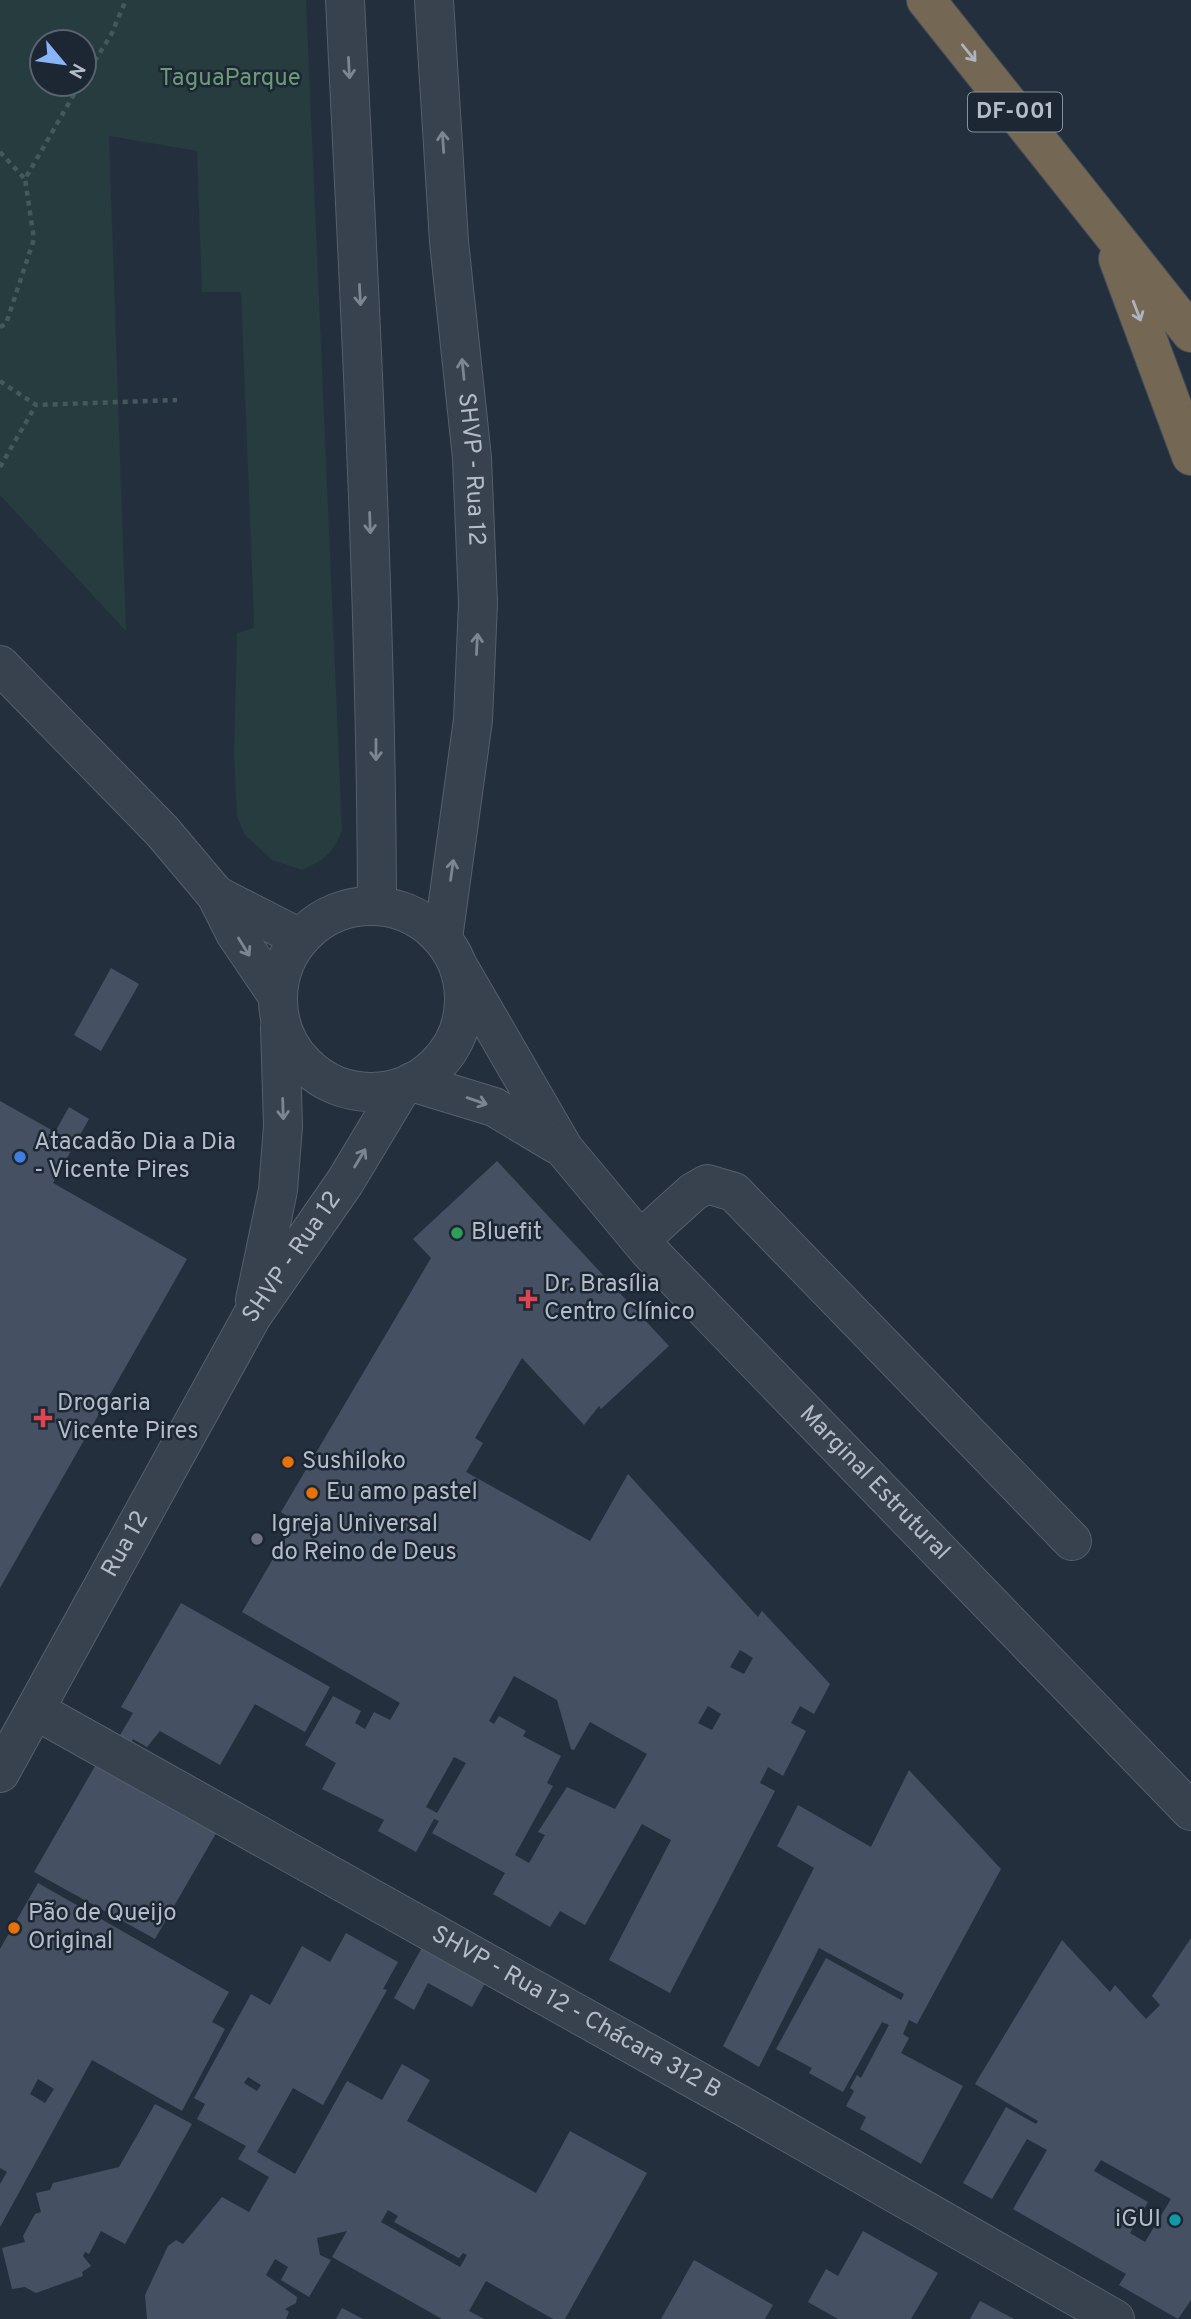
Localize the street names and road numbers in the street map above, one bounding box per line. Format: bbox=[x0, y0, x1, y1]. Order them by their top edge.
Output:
road number: DF-001 bbox=[968, 92, 1062, 132]
street label: SHVP - Rua 12 bbox=[450, 391, 491, 547]
street label: SHVP - Rua 12 bbox=[236, 1186, 349, 1329]
street label: Marginal Estrutural bbox=[792, 1400, 956, 1567]
street label: Rua 12 bbox=[96, 1506, 156, 1583]
street label: SHVP - Rua 12 - Chácara 312 B bbox=[426, 1920, 726, 2106]

